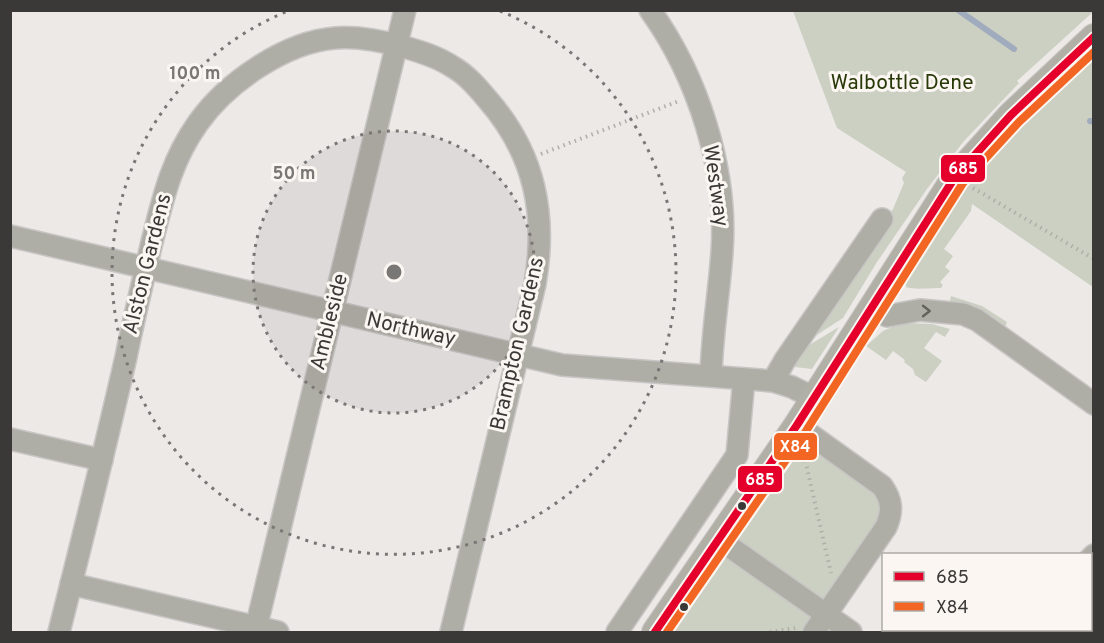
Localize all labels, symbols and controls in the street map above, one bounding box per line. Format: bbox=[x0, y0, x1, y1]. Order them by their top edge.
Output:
text: 100 m bbox=[169, 63, 221, 86]
park label: Walbottle Dene bbox=[830, 70, 974, 97]
street label: Westway bbox=[696, 143, 734, 229]
line badge: 685 bbox=[940, 154, 986, 183]
text: 685 bbox=[948, 160, 978, 180]
text: 50 m bbox=[272, 163, 316, 186]
street label: Alston Gardens bbox=[117, 191, 179, 337]
street label: Brampton Gardens bbox=[485, 255, 551, 433]
centre of rings bbox=[384, 262, 404, 282]
street label: Ambleside bbox=[305, 271, 355, 373]
one-way arrow bbox=[922, 305, 931, 317]
street label: Northway bbox=[364, 307, 458, 353]
line badge: X84 bbox=[773, 432, 818, 461]
text: X84 bbox=[779, 438, 811, 458]
line badge: 685 bbox=[737, 465, 783, 493]
text: 685 bbox=[745, 471, 775, 491]
unlabelled marker bbox=[736, 500, 748, 512]
legend bbox=[882, 553, 1092, 631]
text: 685 bbox=[936, 567, 969, 590]
text: X84 bbox=[936, 597, 969, 620]
unlabelled marker bbox=[678, 601, 690, 613]

